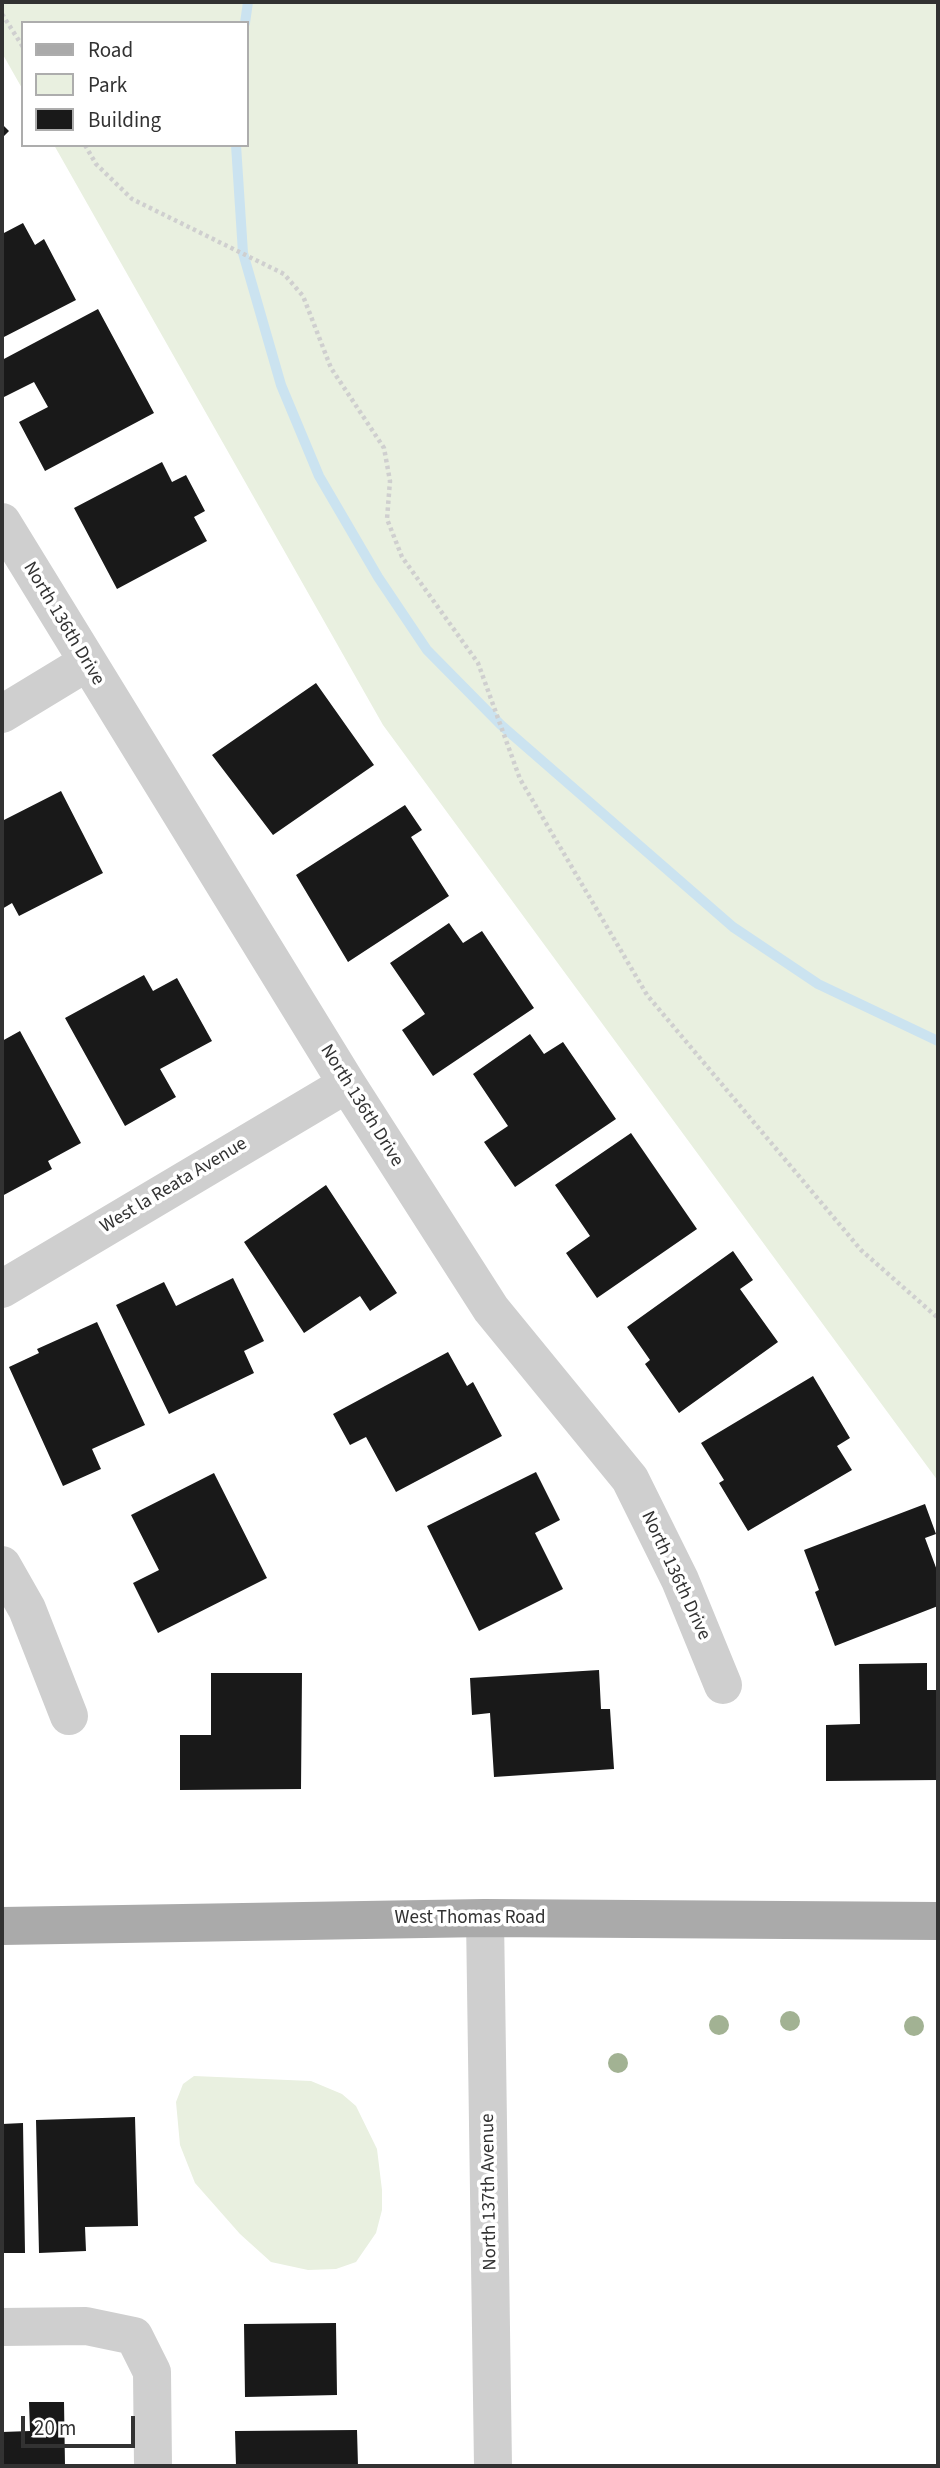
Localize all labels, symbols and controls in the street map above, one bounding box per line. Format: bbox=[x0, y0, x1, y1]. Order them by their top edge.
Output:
legend bbox=[21, 21, 248, 147]
text: Road bbox=[88, 35, 133, 65]
text: Park bbox=[88, 70, 127, 100]
text: Building bbox=[88, 105, 161, 135]
street label: North 136th Drive bbox=[17, 558, 109, 690]
street label: North 136th Drive bbox=[314, 1041, 408, 1171]
street label: West la Reata Avenue bbox=[96, 1133, 252, 1239]
street label: North 136th Drive bbox=[635, 1508, 715, 1644]
street label: West Thomas Road bbox=[395, 1908, 545, 1930]
street label: North 137th Avenue bbox=[477, 2113, 503, 2271]
scale bar bbox=[24, 2402, 138, 2446]
text: 20 m bbox=[34, 2413, 76, 2443]

